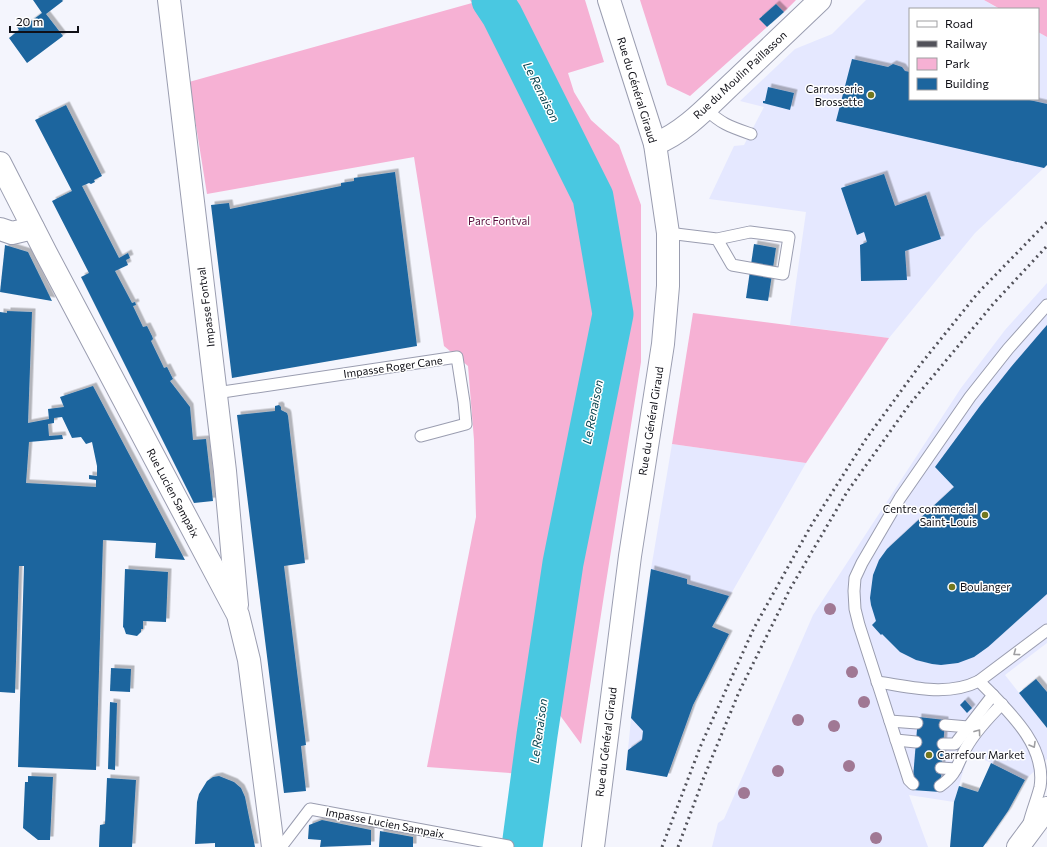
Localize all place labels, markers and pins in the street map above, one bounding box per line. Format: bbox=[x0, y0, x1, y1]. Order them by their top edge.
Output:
place label: Carrosserie Brossette bbox=[806, 82, 863, 108]
marker: Carrosserie Brossette bbox=[866, 90, 876, 100]
place label: Centre commercial Saint-Louis bbox=[883, 502, 977, 528]
marker: Centre commercial Saint-Louis bbox=[980, 510, 990, 520]
place label: Boulanger bbox=[960, 580, 1011, 593]
marker: Boulanger bbox=[947, 582, 957, 592]
place label: Carrefour Market bbox=[937, 748, 1025, 761]
marker: Carrefour Market bbox=[924, 750, 934, 760]

